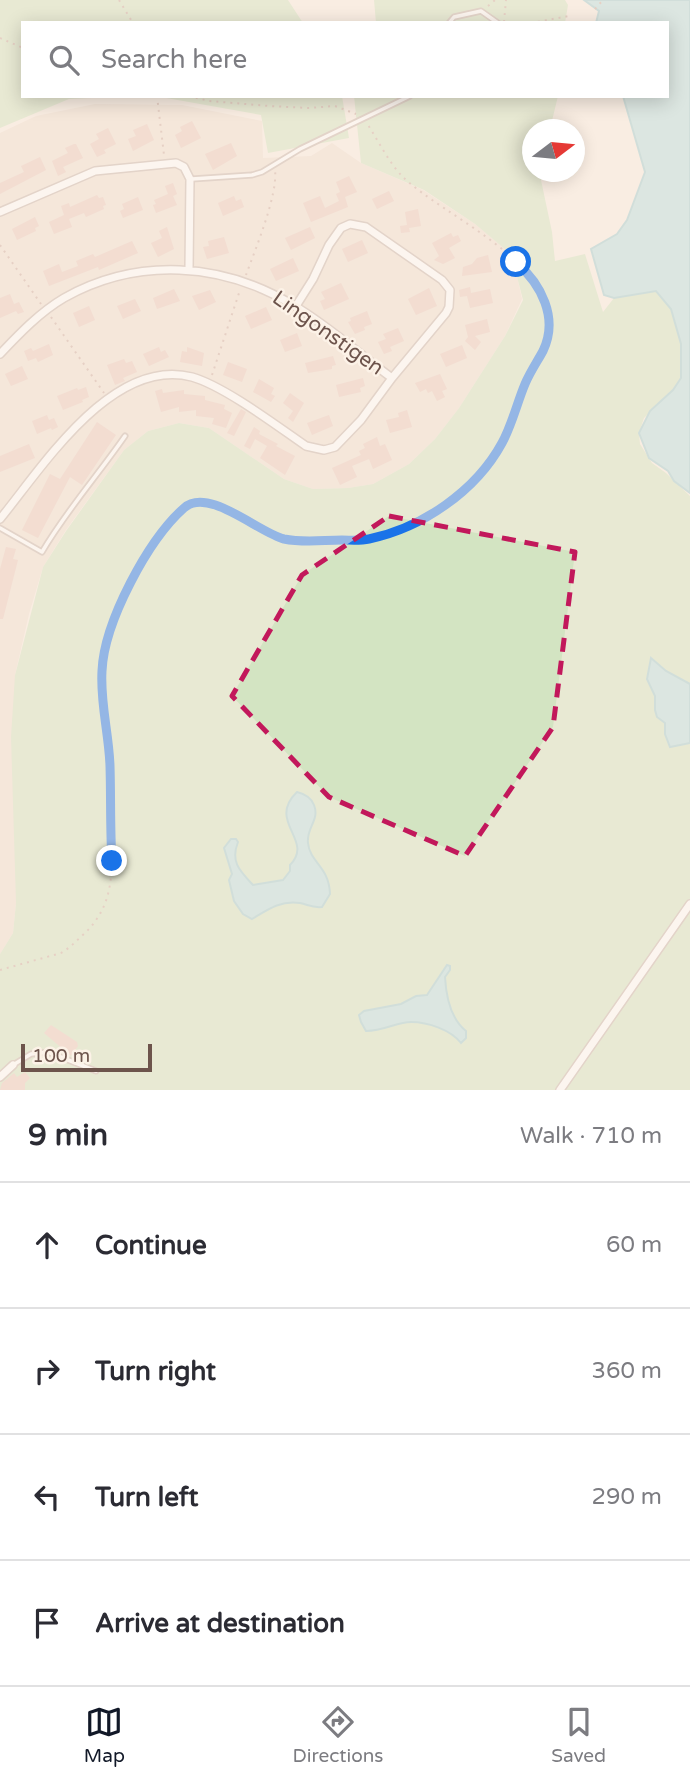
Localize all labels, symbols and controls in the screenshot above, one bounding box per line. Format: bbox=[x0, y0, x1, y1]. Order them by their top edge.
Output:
search box bbox=[21, 21, 669, 98]
icon: search bbox=[45, 41, 83, 79]
text: Search here bbox=[101, 44, 247, 75]
north arrow bbox=[522, 119, 585, 182]
route start bbox=[500, 246, 531, 277]
street label: Lingonstigen bbox=[268, 285, 388, 381]
route end bbox=[96, 845, 127, 876]
scale bar bbox=[21, 1041, 152, 1073]
text: 100 m bbox=[32, 1045, 90, 1067]
text: 9 min bbox=[28, 1117, 108, 1154]
text: Walk · 710 m bbox=[520, 1122, 662, 1150]
icon: ahead bbox=[28, 1226, 66, 1264]
text: Continue bbox=[95, 1230, 207, 1261]
text: 60 m bbox=[606, 1231, 662, 1259]
icon: right bbox=[28, 1352, 66, 1390]
text: Turn right bbox=[95, 1356, 216, 1387]
text: 360 m bbox=[592, 1357, 662, 1385]
icon: left bbox=[28, 1478, 66, 1516]
text: Turn left bbox=[95, 1482, 198, 1513]
text: 290 m bbox=[592, 1483, 662, 1511]
icon: arrive bbox=[28, 1604, 66, 1642]
text: Arrive at destination bbox=[95, 1608, 345, 1639]
tab: Map bbox=[84, 1703, 125, 1767]
tab: Directions bbox=[293, 1703, 384, 1767]
tab: Saved bbox=[551, 1703, 606, 1767]

